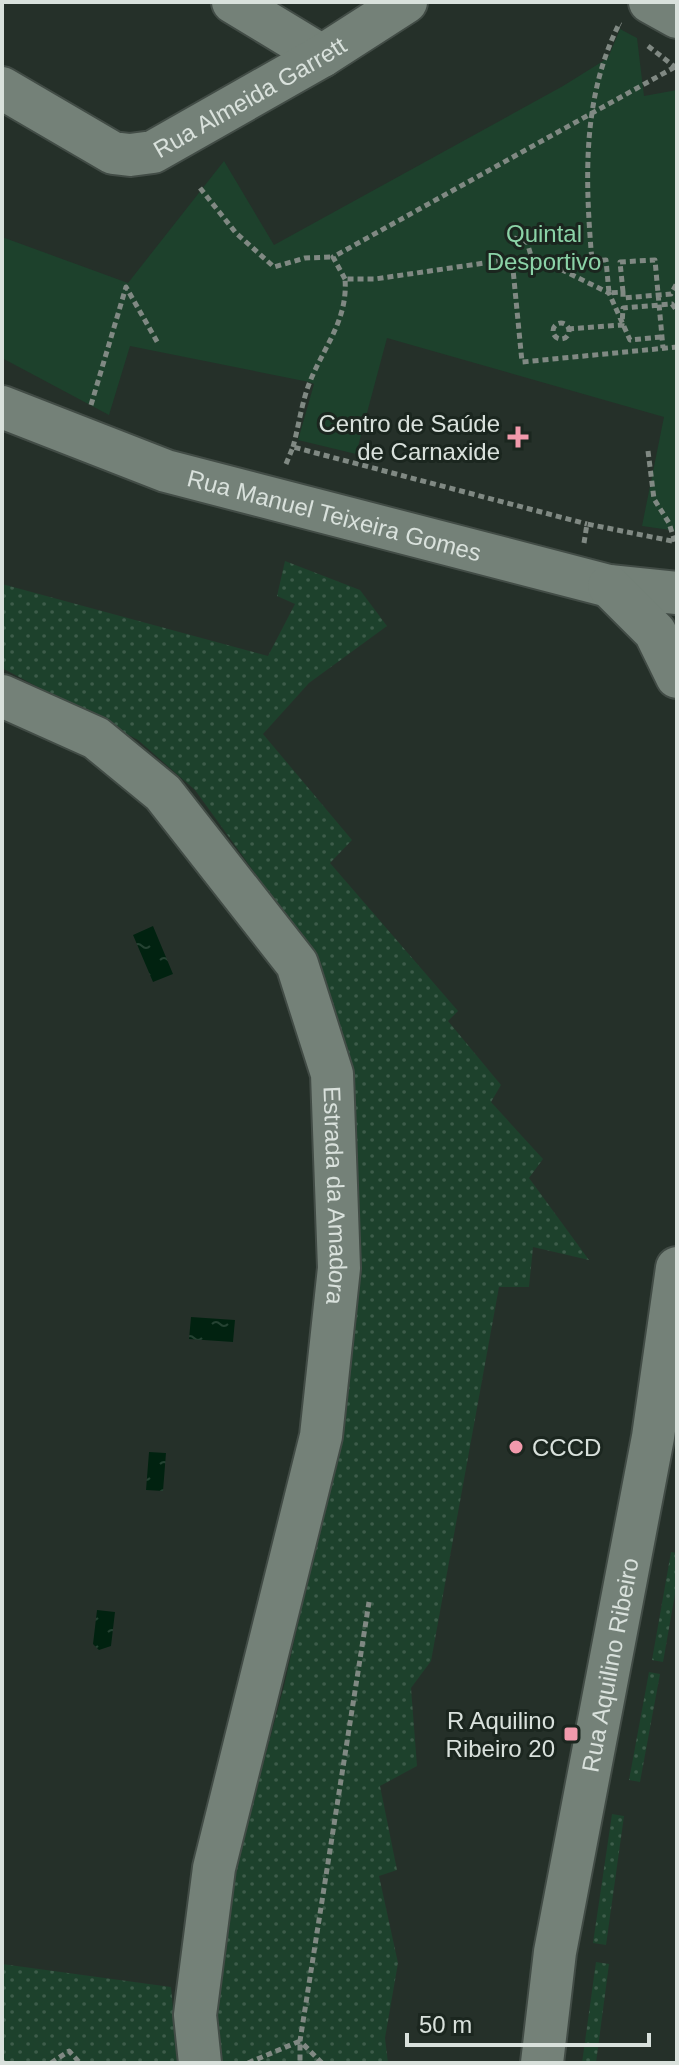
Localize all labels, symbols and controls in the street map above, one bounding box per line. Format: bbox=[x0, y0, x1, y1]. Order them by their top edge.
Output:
street label: Rua Almeida Garrett bbox=[148, 31, 351, 163]
park label: Quintal Desportivo bbox=[487, 220, 601, 275]
place label: Centro de Saúde de Carnaxide bbox=[319, 410, 500, 465]
marker: Centro de Saúde de Carnaxide bbox=[507, 426, 529, 448]
street label: Rua Manuel Teixeira Gomes bbox=[185, 464, 484, 566]
street label: Estrada da Amadora bbox=[319, 1086, 353, 1307]
place label: CCCD bbox=[532, 1434, 601, 1461]
marker: CCCD bbox=[507, 1438, 525, 1456]
street label: Rua Aquilino Ribeiro bbox=[576, 1555, 643, 1774]
place label: R Aquilino Ribeiro 20 bbox=[446, 1707, 555, 1762]
marker: R Aquilino Ribeiro 20 bbox=[562, 1725, 580, 1743]
scale bar bbox=[407, 1997, 649, 2047]
text: 50 m bbox=[419, 2011, 472, 2038]

